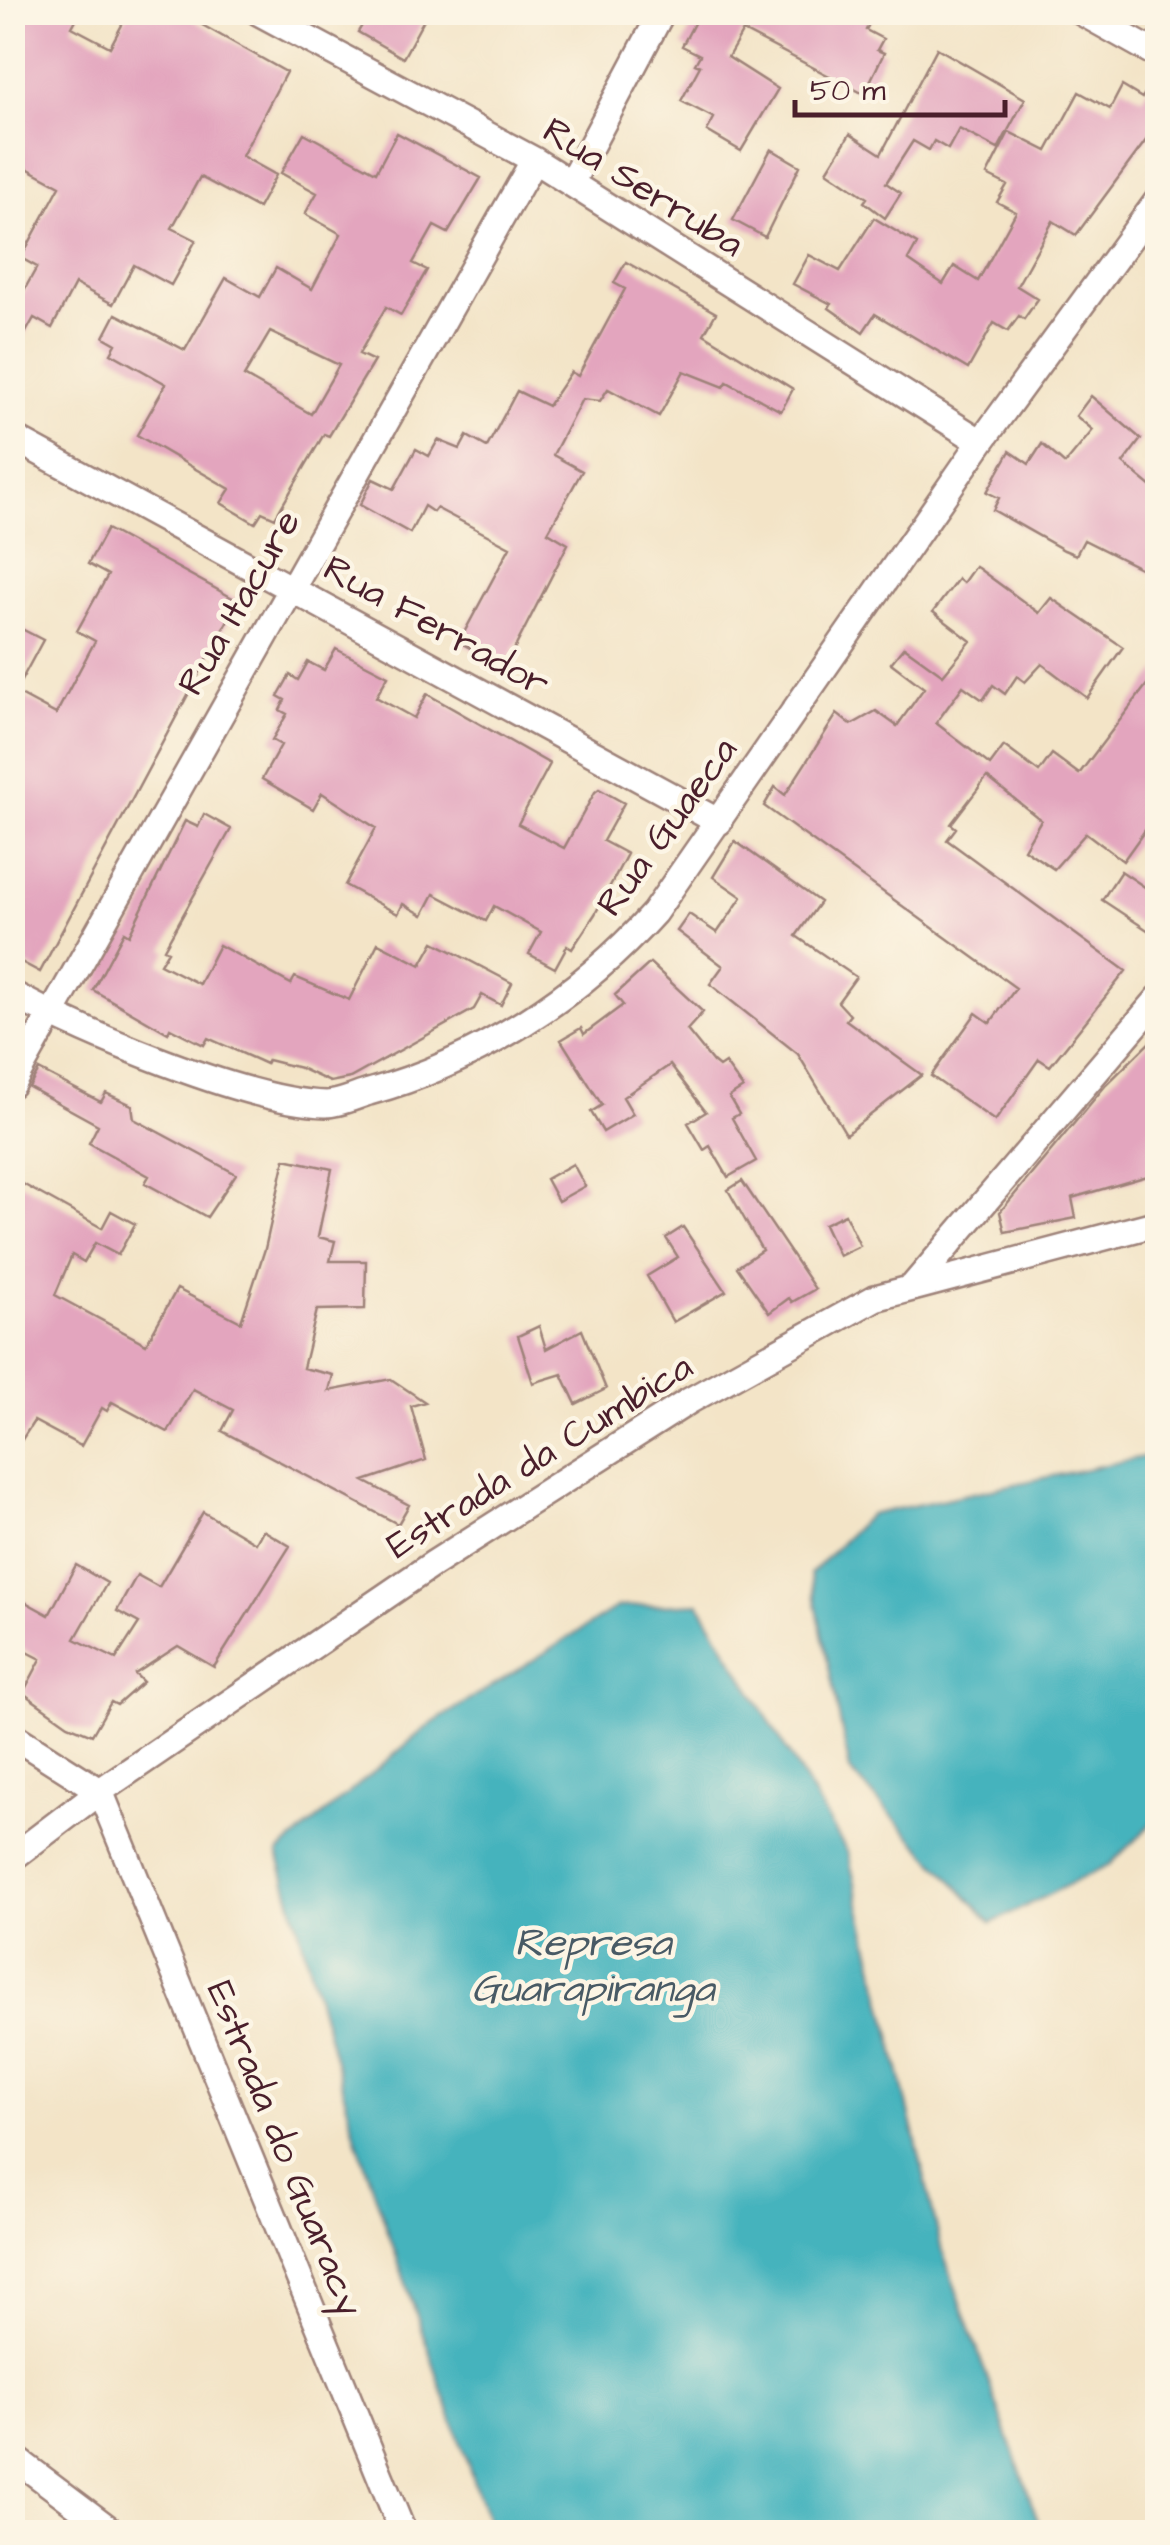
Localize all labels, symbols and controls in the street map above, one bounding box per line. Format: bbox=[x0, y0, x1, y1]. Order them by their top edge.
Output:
scale bar bbox=[795, 55, 1005, 117]
text: 50 m bbox=[810, 70, 886, 112]
street label: Rua Serruba bbox=[533, 105, 753, 270]
street label: Rua Itacure bbox=[166, 501, 314, 705]
street label: Rua Ferrador bbox=[314, 543, 558, 710]
street label: Rua Guaeca bbox=[585, 727, 750, 927]
street label: Estrada da Cumbica bbox=[377, 1342, 703, 1572]
water label: Represa Guarapiranga bbox=[472, 1916, 716, 2018]
street label: Estrada do Guaracy bbox=[192, 1973, 375, 2325]

